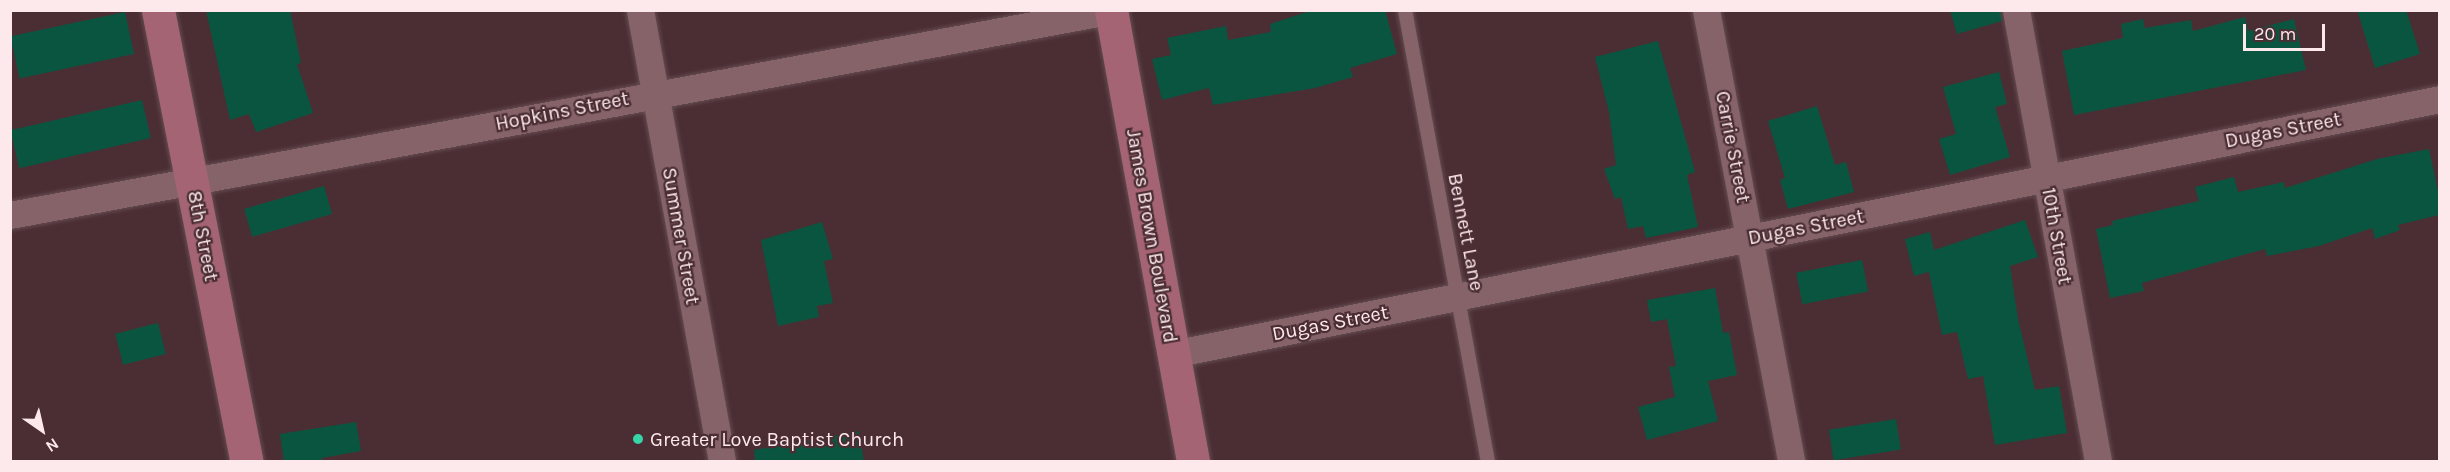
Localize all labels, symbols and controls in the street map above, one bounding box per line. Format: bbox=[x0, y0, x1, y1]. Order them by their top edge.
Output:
scale bar bbox=[2246, 12, 2328, 50]
text: 20 m bbox=[2254, 23, 2296, 45]
street label: Hopkins Street bbox=[493, 86, 631, 136]
street label: Carrie Street bbox=[1710, 89, 1756, 205]
street label: Dugas Street bbox=[2223, 107, 2343, 153]
street label: James Brown Boulevard bbox=[1121, 127, 1183, 345]
street label: Summer Street bbox=[657, 166, 705, 306]
street label: Bennett Lane bbox=[1443, 171, 1489, 293]
street label: 10th Street bbox=[2037, 186, 2077, 286]
street label: 8th Street bbox=[182, 189, 224, 283]
street label: Dugas Street bbox=[1746, 204, 1866, 250]
street label: Dugas Street bbox=[1270, 300, 1390, 346]
north arrow bbox=[12, 400, 72, 460]
place label: Greater Love Baptist Church bbox=[650, 427, 904, 451]
marker: Greater Love Baptist Church bbox=[631, 432, 645, 446]
text: N bbox=[42, 434, 62, 456]

